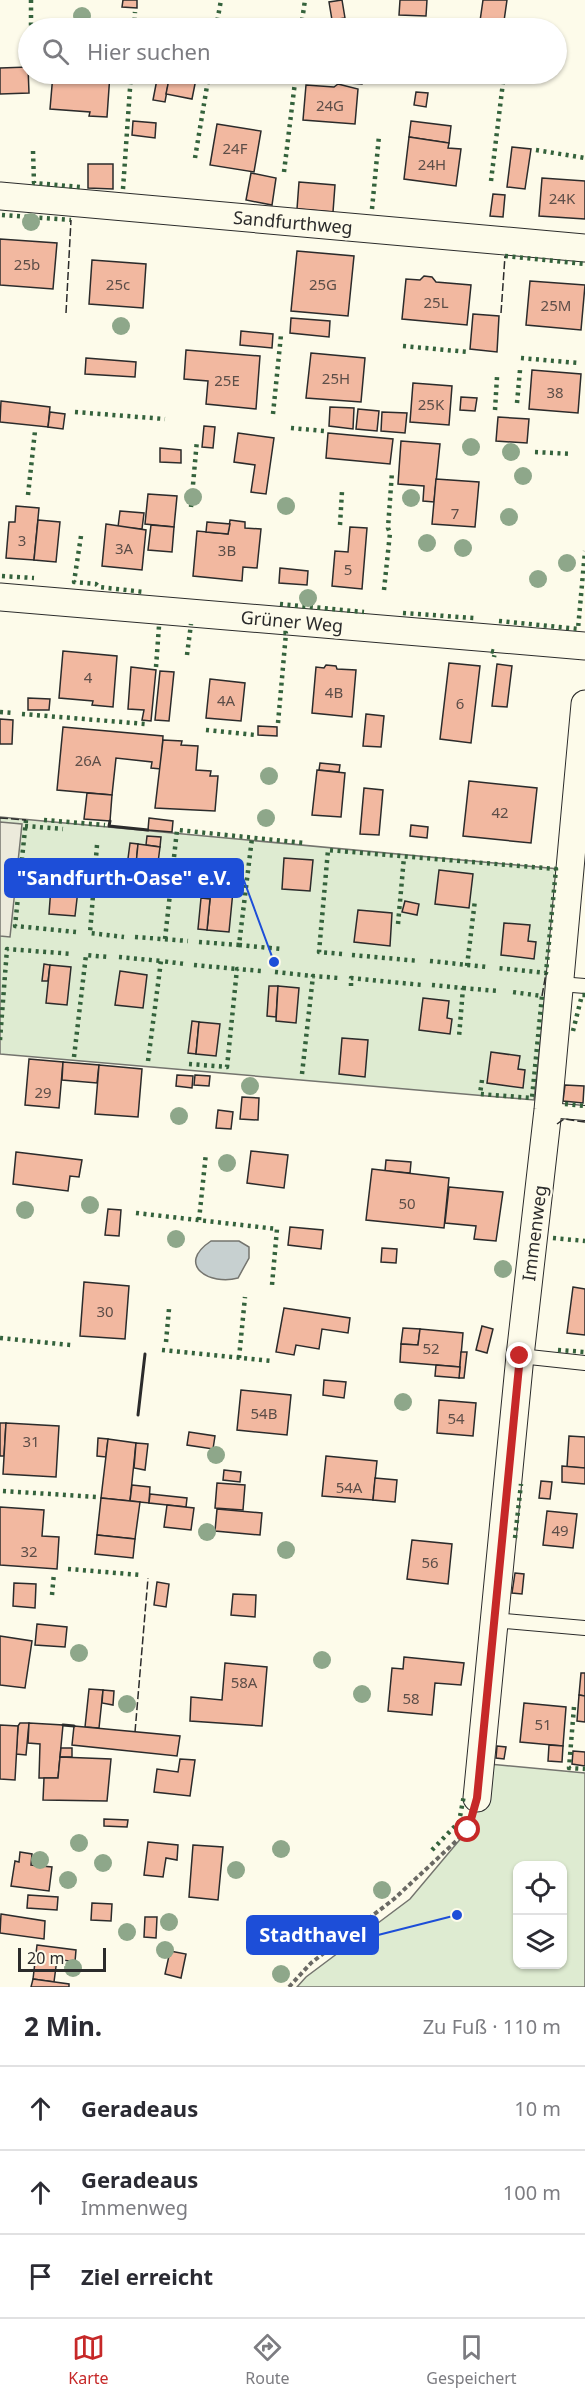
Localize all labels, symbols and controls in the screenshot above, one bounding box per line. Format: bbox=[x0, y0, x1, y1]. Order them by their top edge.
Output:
search box bbox=[18, 18, 567, 84]
icon: search bbox=[39, 35, 72, 68]
text: Hier suchen bbox=[87, 36, 211, 66]
house number: 24G bbox=[316, 95, 344, 115]
house number: 24F bbox=[223, 138, 248, 158]
house number: 24H bbox=[418, 154, 446, 174]
house number: 24K bbox=[549, 188, 576, 208]
street label: Sandfurthweg bbox=[232, 205, 354, 239]
house number: 25b bbox=[14, 254, 40, 274]
house number: 25c bbox=[106, 274, 130, 294]
house number: 25G bbox=[309, 274, 337, 294]
house number: 25L bbox=[423, 292, 449, 312]
house number: 25M bbox=[541, 295, 571, 315]
house number: 25H bbox=[322, 368, 350, 388]
house number: 25E bbox=[214, 370, 240, 390]
house number: 38 bbox=[546, 382, 564, 402]
house number: 25K bbox=[418, 394, 445, 414]
house number: 7 bbox=[451, 503, 459, 523]
house number: 3 bbox=[18, 530, 26, 550]
house number: 3A bbox=[115, 538, 133, 558]
house number: 3B bbox=[218, 540, 236, 560]
house number: 5 bbox=[344, 559, 352, 579]
street label: Grüner Weg bbox=[240, 605, 344, 637]
house number: 4 bbox=[84, 667, 93, 687]
house number: 4B bbox=[325, 682, 343, 702]
house number: 4A bbox=[217, 690, 235, 710]
house number: 6 bbox=[456, 693, 464, 713]
house number: 26A bbox=[75, 750, 102, 770]
house number: 42 bbox=[491, 802, 509, 822]
callout: "Sandfurth-Oase" e.V. bbox=[5, 859, 243, 897]
text: "Sandfurth-Oase" e.V. bbox=[17, 864, 231, 891]
house number: 29 bbox=[34, 1082, 52, 1102]
street label: Immenweg bbox=[516, 1184, 552, 1282]
house number: 50 bbox=[398, 1193, 416, 1213]
house number: 30 bbox=[96, 1301, 114, 1321]
house number: 52 bbox=[422, 1338, 440, 1358]
route end bbox=[506, 1342, 532, 1368]
house number: 54B bbox=[251, 1403, 277, 1423]
house number: 54 bbox=[447, 1408, 465, 1428]
house number: 31 bbox=[22, 1431, 40, 1451]
house number: 54A bbox=[336, 1477, 363, 1497]
house number: 49 bbox=[551, 1520, 569, 1540]
house number: 32 bbox=[20, 1541, 38, 1561]
house number: 56 bbox=[421, 1552, 439, 1572]
house number: 58A bbox=[231, 1672, 258, 1692]
house number: 58 bbox=[402, 1688, 420, 1708]
house number: 51 bbox=[534, 1714, 552, 1734]
route start bbox=[454, 1816, 480, 1842]
map controls bbox=[513, 1861, 567, 1969]
button: locate bbox=[513, 1861, 567, 1915]
button: layers bbox=[513, 1915, 567, 1969]
callout: Stadthavel bbox=[247, 1916, 378, 1954]
text: Stadthavel bbox=[259, 1921, 367, 1948]
scale bar bbox=[18, 1945, 106, 1972]
text: 20 m bbox=[27, 1947, 64, 1969]
text: 2 Min. bbox=[24, 2008, 102, 2044]
text: Zu Fuß · 110 m bbox=[423, 2013, 561, 2040]
icon: ahead bbox=[24, 2092, 57, 2125]
text: Geradeaus bbox=[81, 2093, 198, 2123]
text: 10 m bbox=[514, 2095, 561, 2122]
text: Geradeaus bbox=[81, 2164, 198, 2194]
icon: ahead bbox=[24, 2176, 57, 2209]
text: 100 m bbox=[503, 2179, 561, 2206]
text: Immenweg bbox=[81, 2194, 188, 2221]
icon: arrive bbox=[24, 2260, 57, 2293]
text: Ziel erreicht bbox=[81, 2261, 213, 2291]
tab: Karte bbox=[68, 2331, 109, 2389]
tab: Route bbox=[245, 2331, 290, 2389]
tab: Gespeichert bbox=[426, 2331, 517, 2389]

